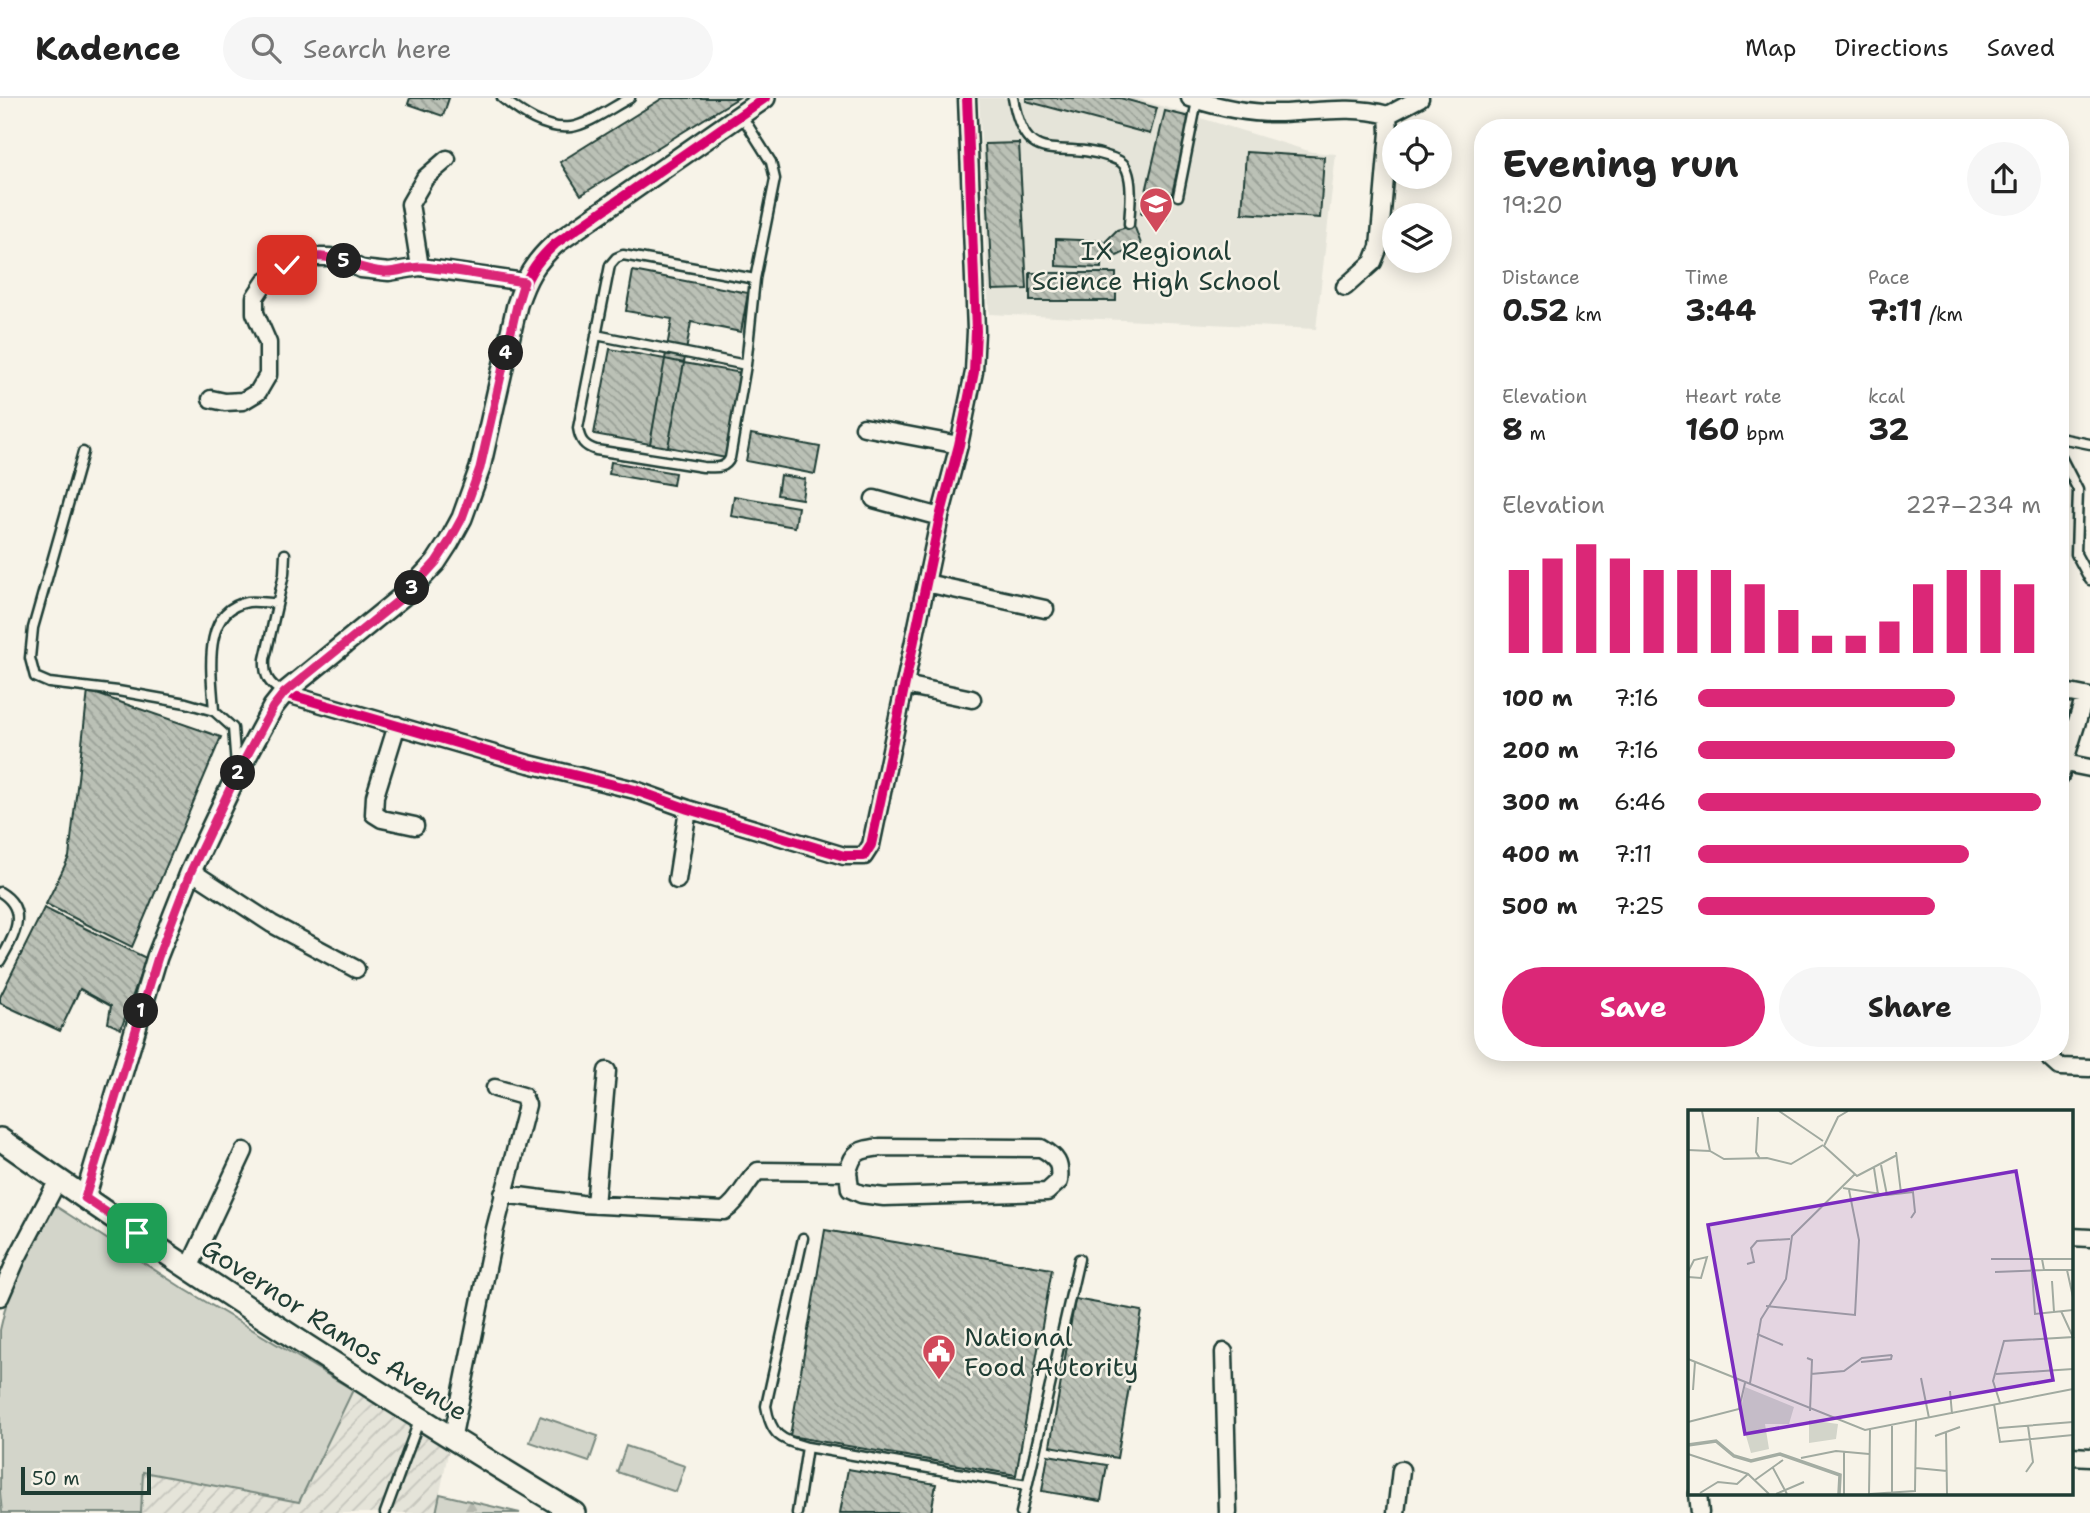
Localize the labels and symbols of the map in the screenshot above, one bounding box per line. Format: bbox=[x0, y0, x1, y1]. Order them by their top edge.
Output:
school or university icon: IX Regional Science High School bbox=[1137, 185, 1175, 234]
place label: IX Regional Science High School bbox=[1032, 233, 1280, 298]
pin bbox=[257, 235, 317, 295]
pin: 5 bbox=[326, 244, 362, 278]
pin: 4 bbox=[489, 336, 524, 370]
pin: 3 bbox=[394, 570, 430, 606]
pin: 2 bbox=[220, 756, 256, 790]
pin: 1 bbox=[124, 993, 158, 1028]
inset map bbox=[1688, 1110, 2072, 1496]
pin bbox=[107, 1203, 167, 1263]
street label: Governor Ramos Avenue bbox=[195, 1230, 475, 1428]
place label: National Food Autority bbox=[964, 1319, 1138, 1384]
public building icon: National Food Autority bbox=[920, 1332, 958, 1381]
scale bar bbox=[21, 1464, 150, 1496]

